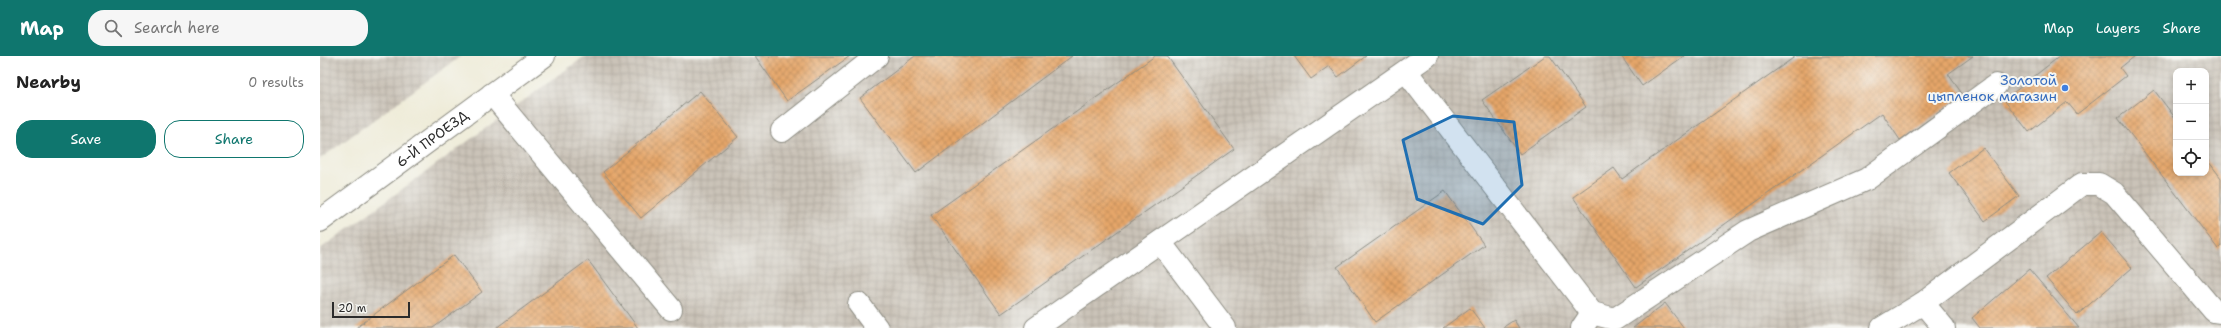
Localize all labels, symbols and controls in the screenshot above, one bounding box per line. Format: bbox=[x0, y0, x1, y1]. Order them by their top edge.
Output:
search box bbox=[88, 10, 368, 46]
text: Map bbox=[20, 16, 64, 41]
icon: search bbox=[102, 17, 124, 39]
text: Search here bbox=[134, 18, 220, 38]
text: Map bbox=[2044, 19, 2074, 37]
text: Layers bbox=[2096, 19, 2140, 37]
text: Share bbox=[2162, 19, 2201, 37]
map controls bbox=[2173, 68, 2209, 176]
button: + bbox=[2173, 68, 2209, 104]
text: Nearby bbox=[16, 71, 81, 93]
place label: Золотой цыпленок магазин bbox=[1928, 71, 2057, 105]
text: 0 results bbox=[248, 74, 304, 91]
marker: Золотой цыпленок магазин bbox=[2060, 83, 2070, 93]
button: − bbox=[2173, 104, 2209, 140]
street label: 6-Й ПРОЕЗД bbox=[392, 106, 472, 171]
button: Save bbox=[16, 120, 156, 158]
button: Share bbox=[164, 120, 304, 158]
button: locate bbox=[2173, 140, 2209, 176]
scale bar bbox=[332, 300, 410, 319]
text: 20 m bbox=[338, 301, 366, 316]

